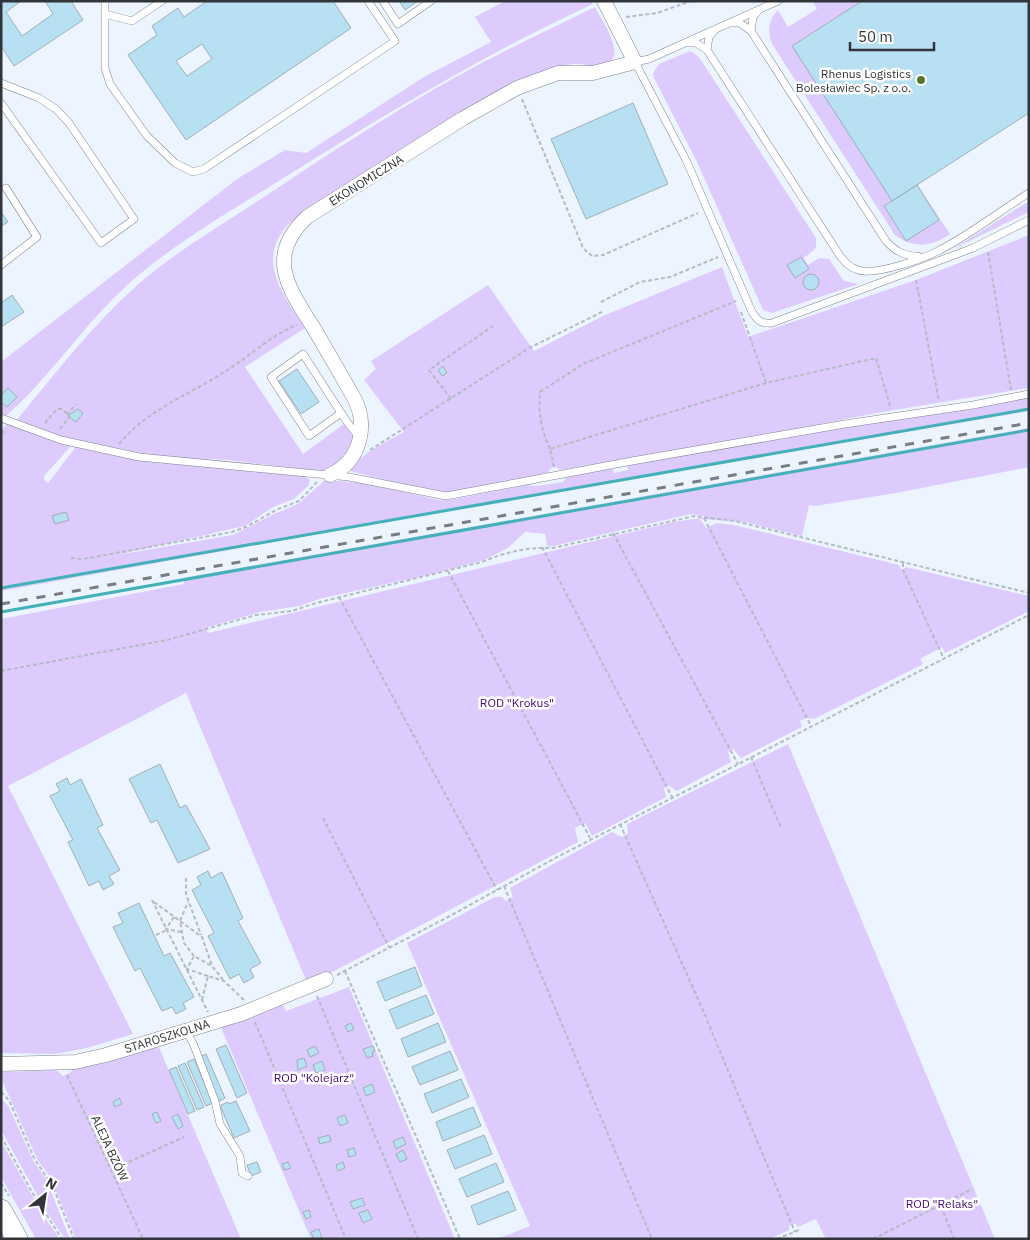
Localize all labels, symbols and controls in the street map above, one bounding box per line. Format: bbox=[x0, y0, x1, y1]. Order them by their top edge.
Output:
scale bar bbox=[850, 20, 934, 52]
text: 50 m bbox=[858, 27, 893, 46]
place label: Rhenus Logistics Bolesławiec Sp. z o.o. bbox=[796, 66, 911, 95]
marker: Rhenus Logistics Bolesławiec Sp. z o.o. bbox=[915, 74, 927, 86]
street label: EKONOMICZNA bbox=[326, 151, 406, 209]
park label: ROD "Krokus" bbox=[480, 695, 554, 710]
street label: STAROSZKOLNA bbox=[122, 1016, 212, 1056]
park label: ROD "Kolejarz" bbox=[274, 1070, 354, 1085]
street label: ALEJA BZÓW bbox=[88, 1113, 132, 1184]
north arrow bbox=[20, 1170, 70, 1220]
text: N bbox=[43, 1173, 60, 1194]
park label: ROD "Relaks" bbox=[906, 1196, 978, 1211]

